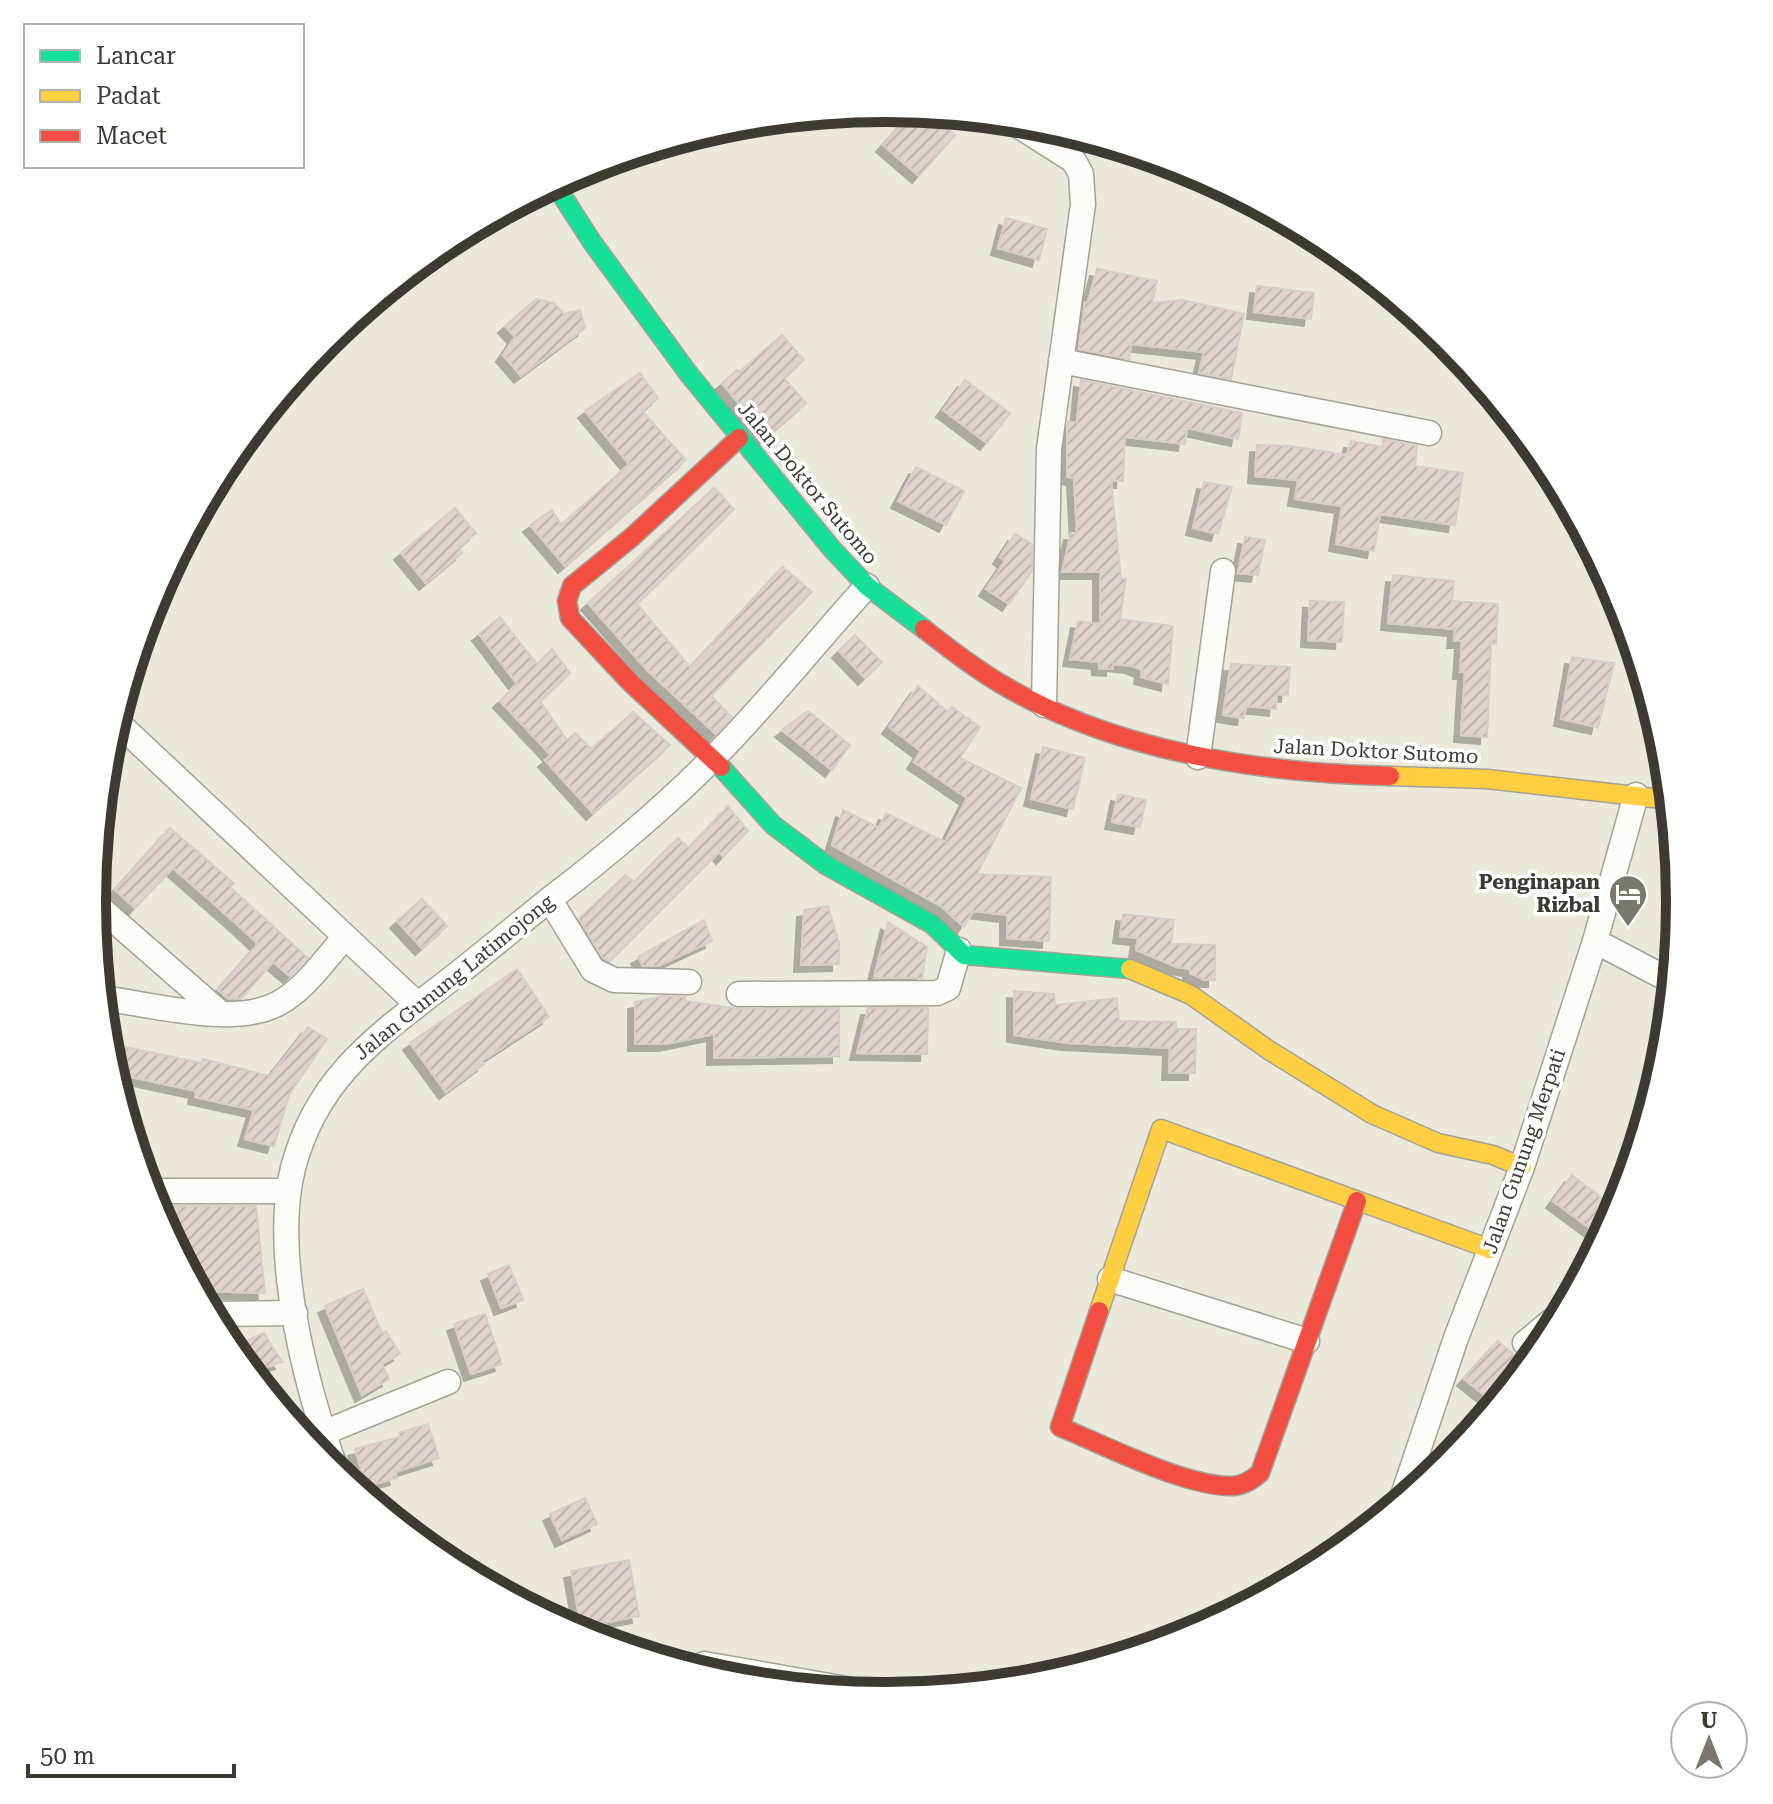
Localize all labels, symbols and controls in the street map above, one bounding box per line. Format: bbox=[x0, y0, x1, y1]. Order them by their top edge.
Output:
legend bbox=[24, 24, 304, 168]
text: Lancar bbox=[96, 42, 176, 70]
text: Padat bbox=[96, 82, 161, 110]
text: Macet bbox=[96, 122, 167, 150]
street label: Jalan Doktor Sutomo bbox=[733, 397, 883, 569]
street label: Jalan Doktor Sutomo bbox=[1273, 734, 1479, 768]
place label: Penginapan Rizbal bbox=[1479, 870, 1601, 917]
hotel icon: Penginapan Rizbal bbox=[1607, 873, 1649, 928]
street label: Jalan Gunung Latimojong bbox=[349, 889, 559, 1065]
street label: Jalan Gunung Merpati bbox=[1478, 1045, 1570, 1257]
north arrow bbox=[1669, 1700, 1749, 1780]
text: U bbox=[1701, 1708, 1718, 1733]
scale bar bbox=[28, 1728, 234, 1778]
text: 50 m bbox=[40, 1742, 95, 1770]

